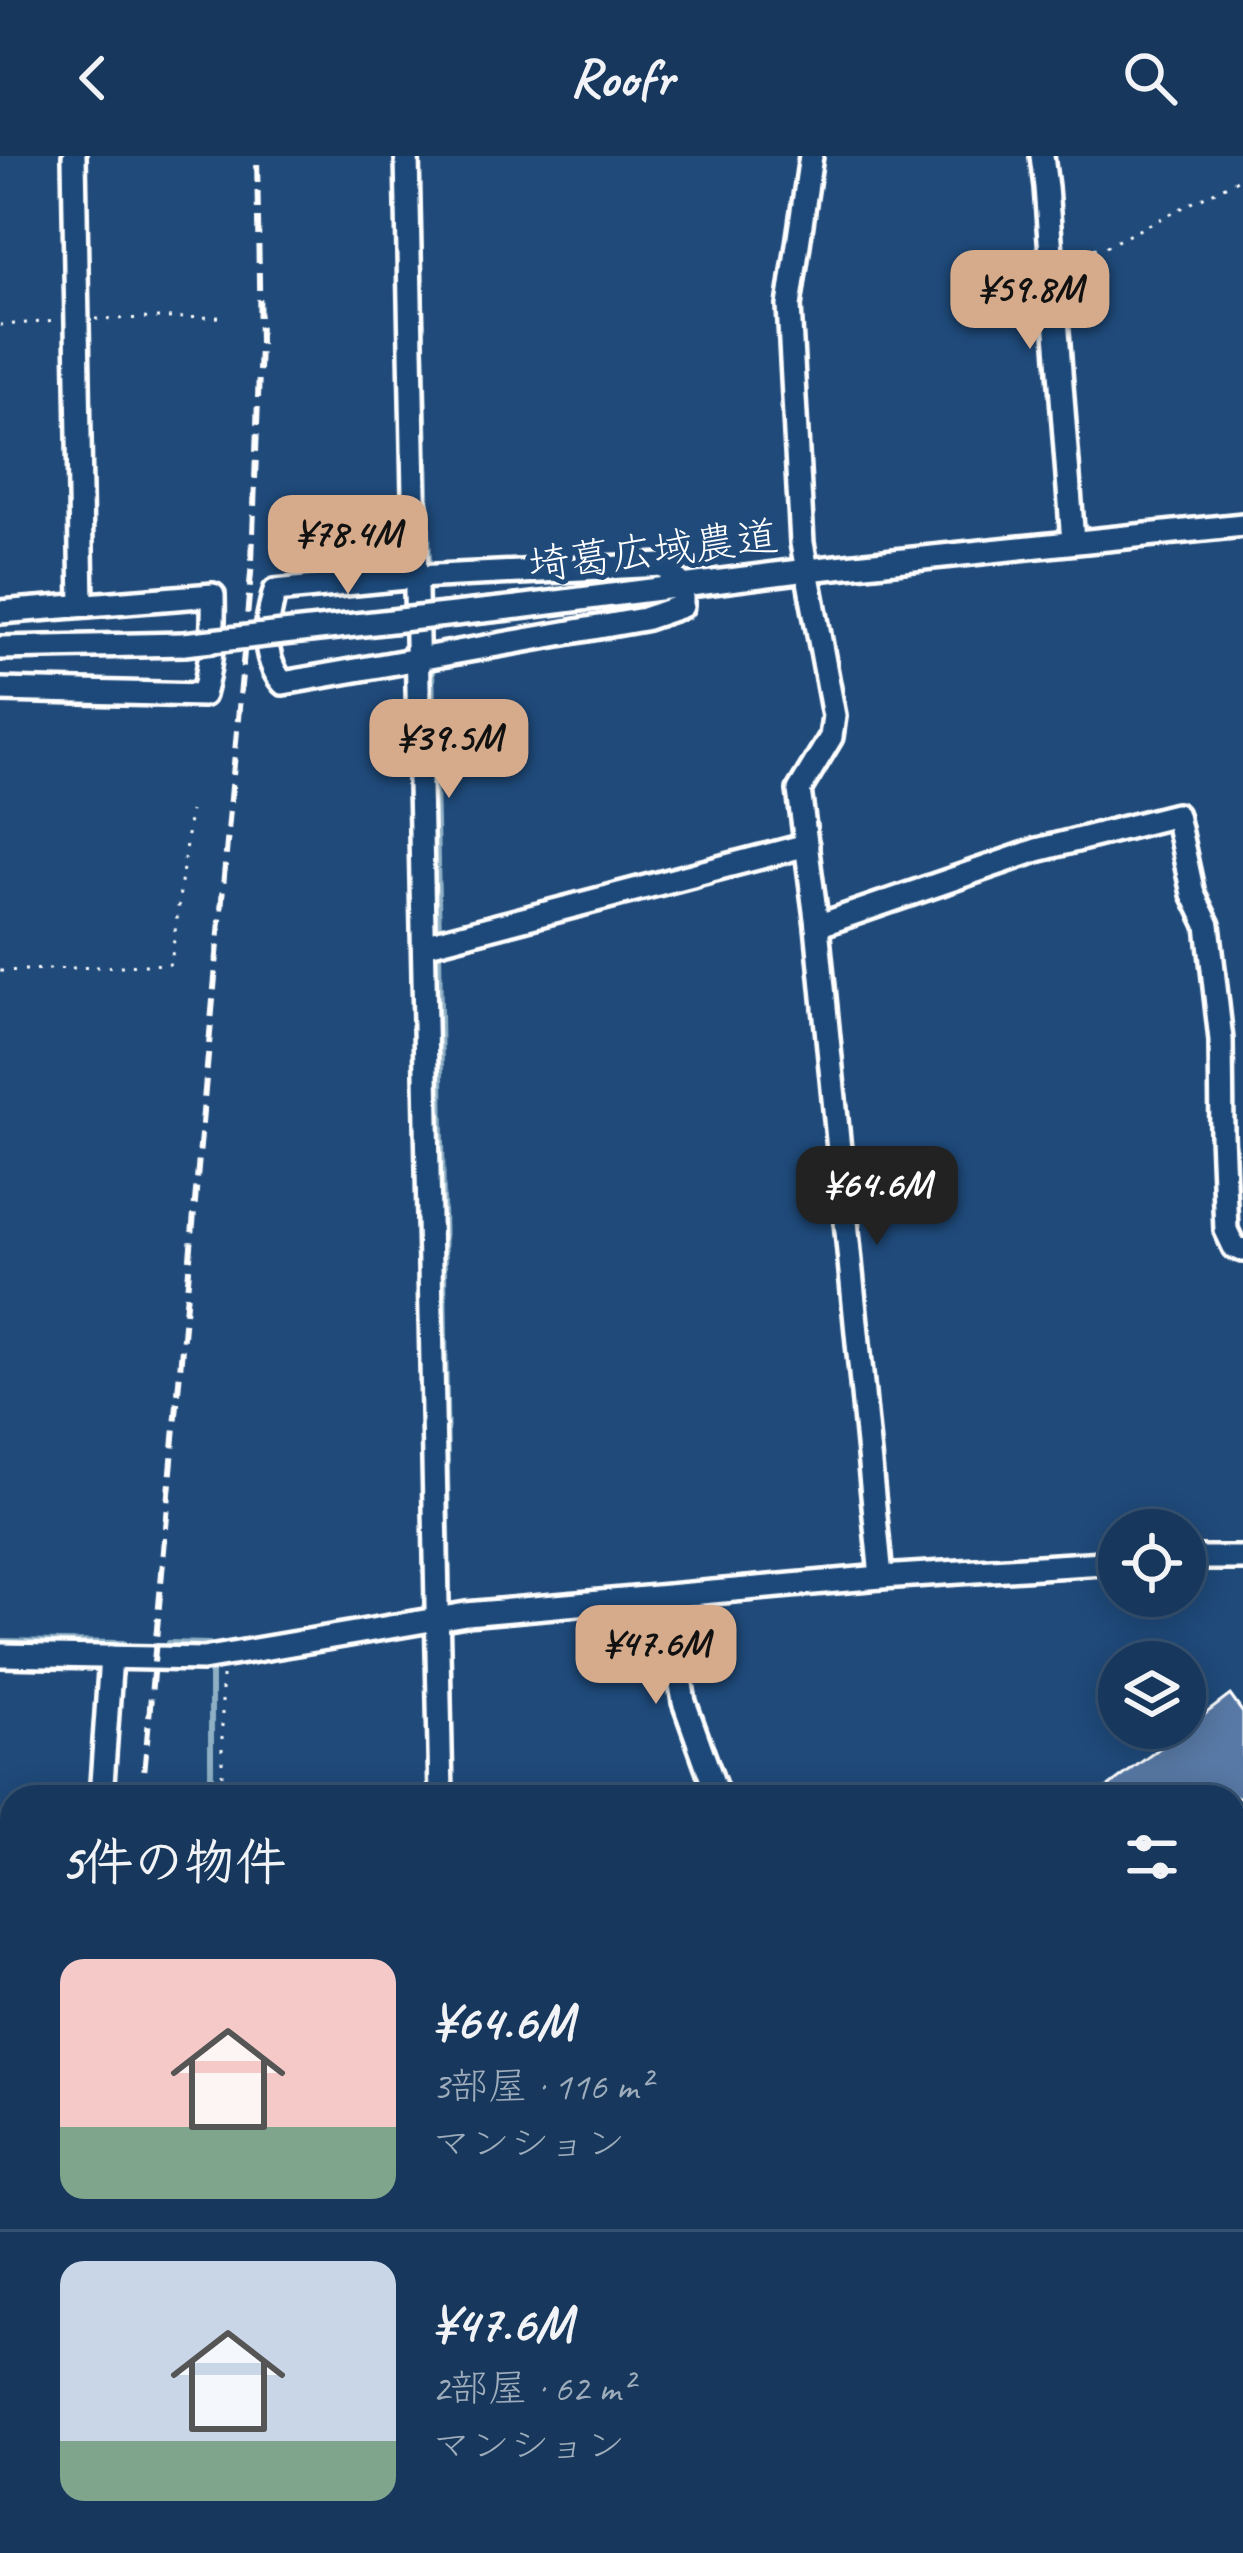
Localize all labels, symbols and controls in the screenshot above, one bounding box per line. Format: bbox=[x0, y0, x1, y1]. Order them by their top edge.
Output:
text: Roofr bbox=[570, 44, 673, 112]
icon: back bbox=[60, 45, 126, 111]
icon: search bbox=[1117, 45, 1183, 111]
pin: ¥59.8M bbox=[932, 250, 1128, 352]
text: ¥59.8M bbox=[977, 264, 1083, 313]
pin: ¥78.4M bbox=[250, 495, 446, 597]
text: ¥78.4M bbox=[295, 509, 401, 558]
street label: 埼葛広域農道 bbox=[525, 509, 781, 593]
pin: ¥39.5M bbox=[351, 699, 547, 801]
text: ¥39.5M bbox=[396, 713, 502, 762]
pin: ¥64.6M bbox=[779, 1146, 975, 1248]
text: ¥64.6M bbox=[823, 1160, 931, 1209]
map controls bbox=[1098, 1509, 1206, 1749]
button: locate bbox=[1098, 1509, 1206, 1617]
pin: ¥47.6M bbox=[558, 1605, 754, 1707]
text: ¥47.6M bbox=[602, 1619, 710, 1668]
button: layers bbox=[1098, 1641, 1206, 1749]
icon: filters bbox=[1119, 1824, 1185, 1890]
text: 5件の物件 bbox=[60, 1830, 286, 1894]
text: ¥64.6M bbox=[432, 1990, 573, 2054]
icon: home bbox=[156, 2007, 300, 2151]
text: 3部屋 · 116 m² bbox=[432, 2062, 650, 2111]
text: マンション bbox=[432, 2119, 625, 2168]
text: ¥47.6M bbox=[432, 2292, 572, 2356]
icon: home bbox=[156, 2309, 300, 2453]
text: 2部屋 · 62 m² bbox=[432, 2364, 633, 2413]
text: マンション bbox=[432, 2421, 625, 2470]

